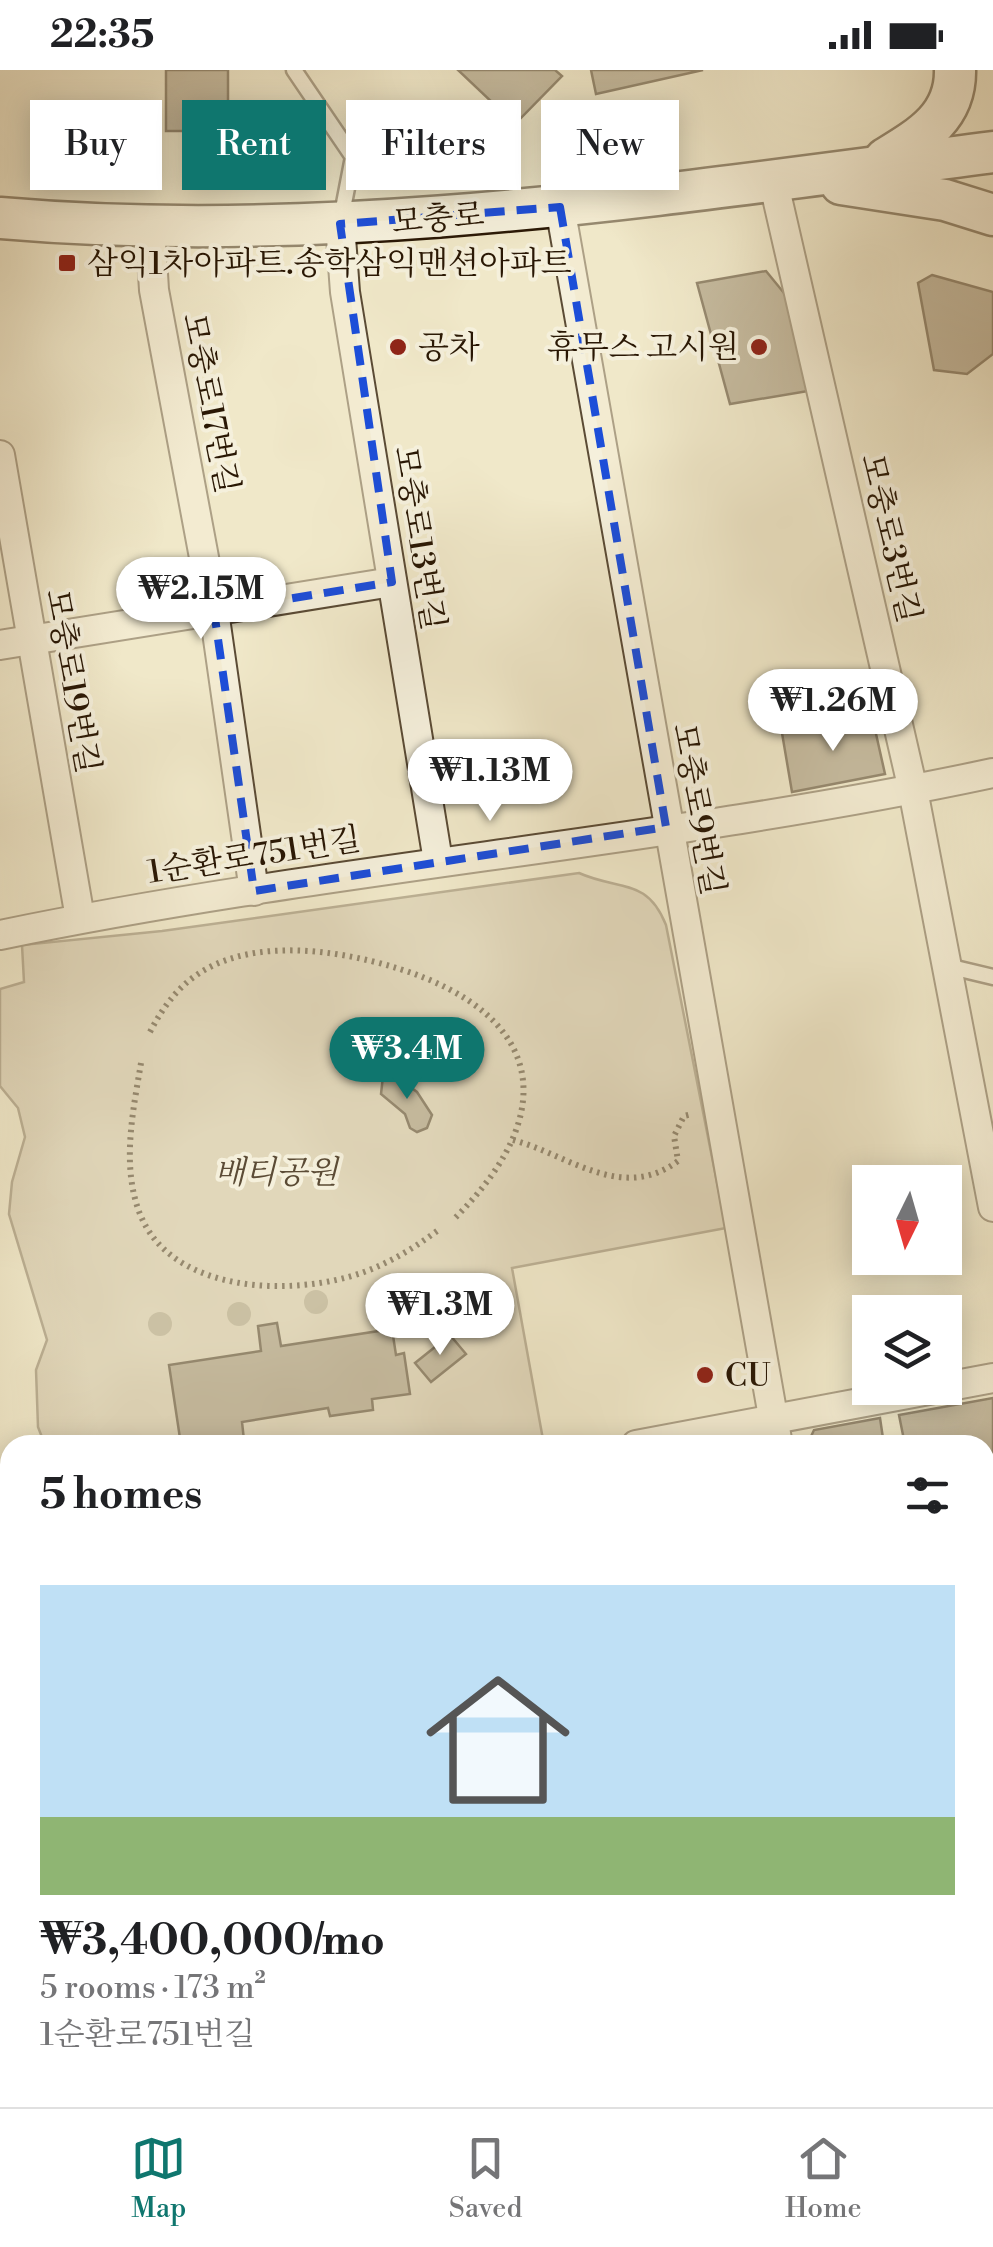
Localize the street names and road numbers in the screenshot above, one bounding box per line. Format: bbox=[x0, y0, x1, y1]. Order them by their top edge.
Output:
street label: 모충로 bbox=[390, 195, 486, 243]
street label: 모충로17번길 bbox=[173, 310, 247, 497]
street label: 모충로13번길 bbox=[385, 443, 453, 633]
street label: 모충로3번길 bbox=[851, 450, 929, 627]
street label: 모충로19번길 bbox=[36, 586, 108, 777]
street label: 모충로9번길 bbox=[663, 720, 733, 898]
street label: 1순환로751번길 bbox=[145, 819, 364, 893]

